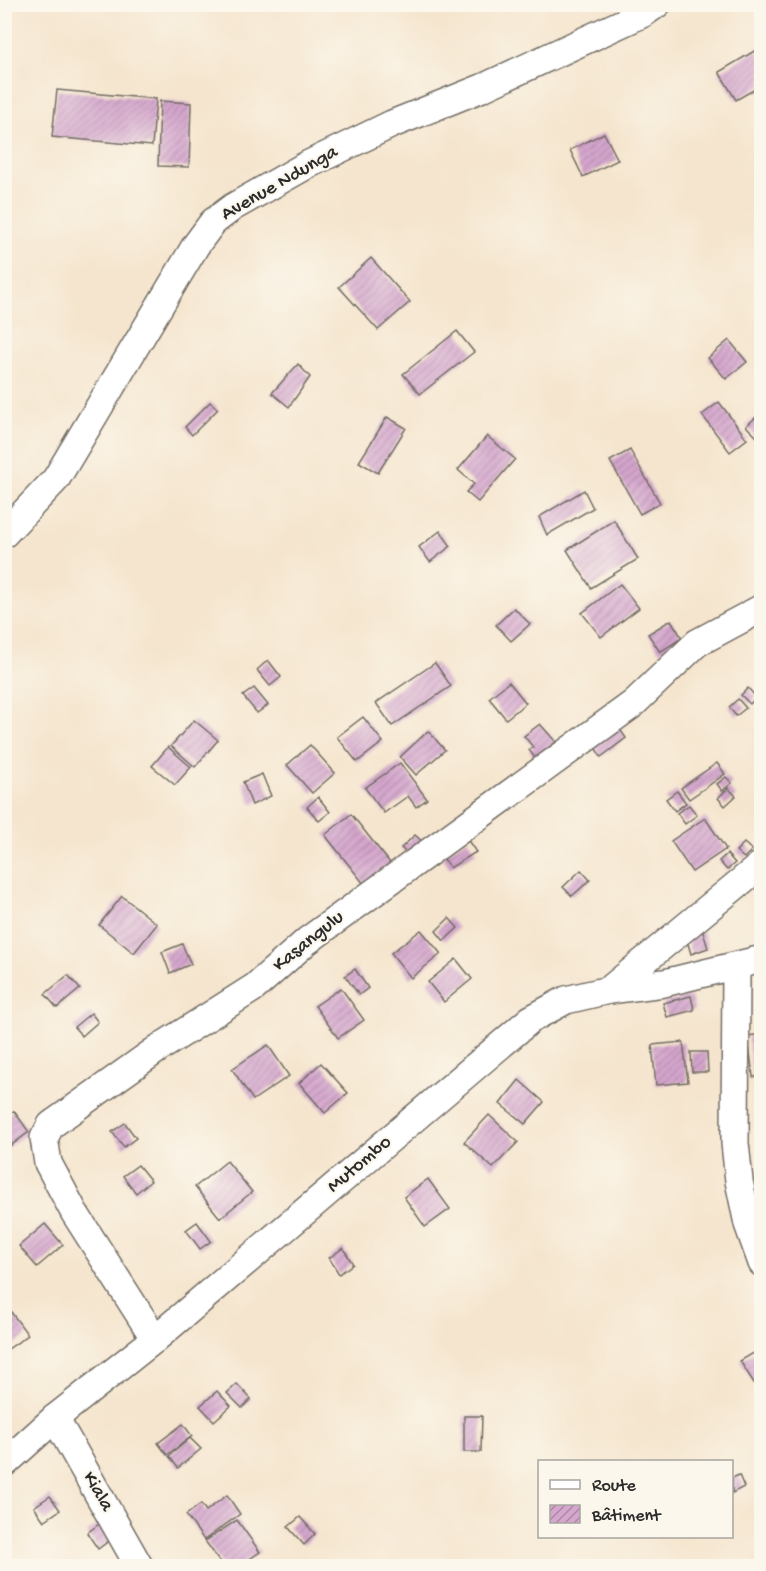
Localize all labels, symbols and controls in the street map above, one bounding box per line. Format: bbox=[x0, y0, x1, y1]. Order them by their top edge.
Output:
street label: Avenue Ndunga bbox=[218, 141, 343, 227]
street label: Kasangulu bbox=[269, 906, 350, 978]
street label: Mutombo bbox=[323, 1131, 397, 1199]
legend bbox=[538, 1460, 733, 1538]
street label: Kiala bbox=[77, 1468, 118, 1517]
text: Route bbox=[592, 1476, 637, 1497]
text: Bâtiment bbox=[591, 1506, 662, 1527]

